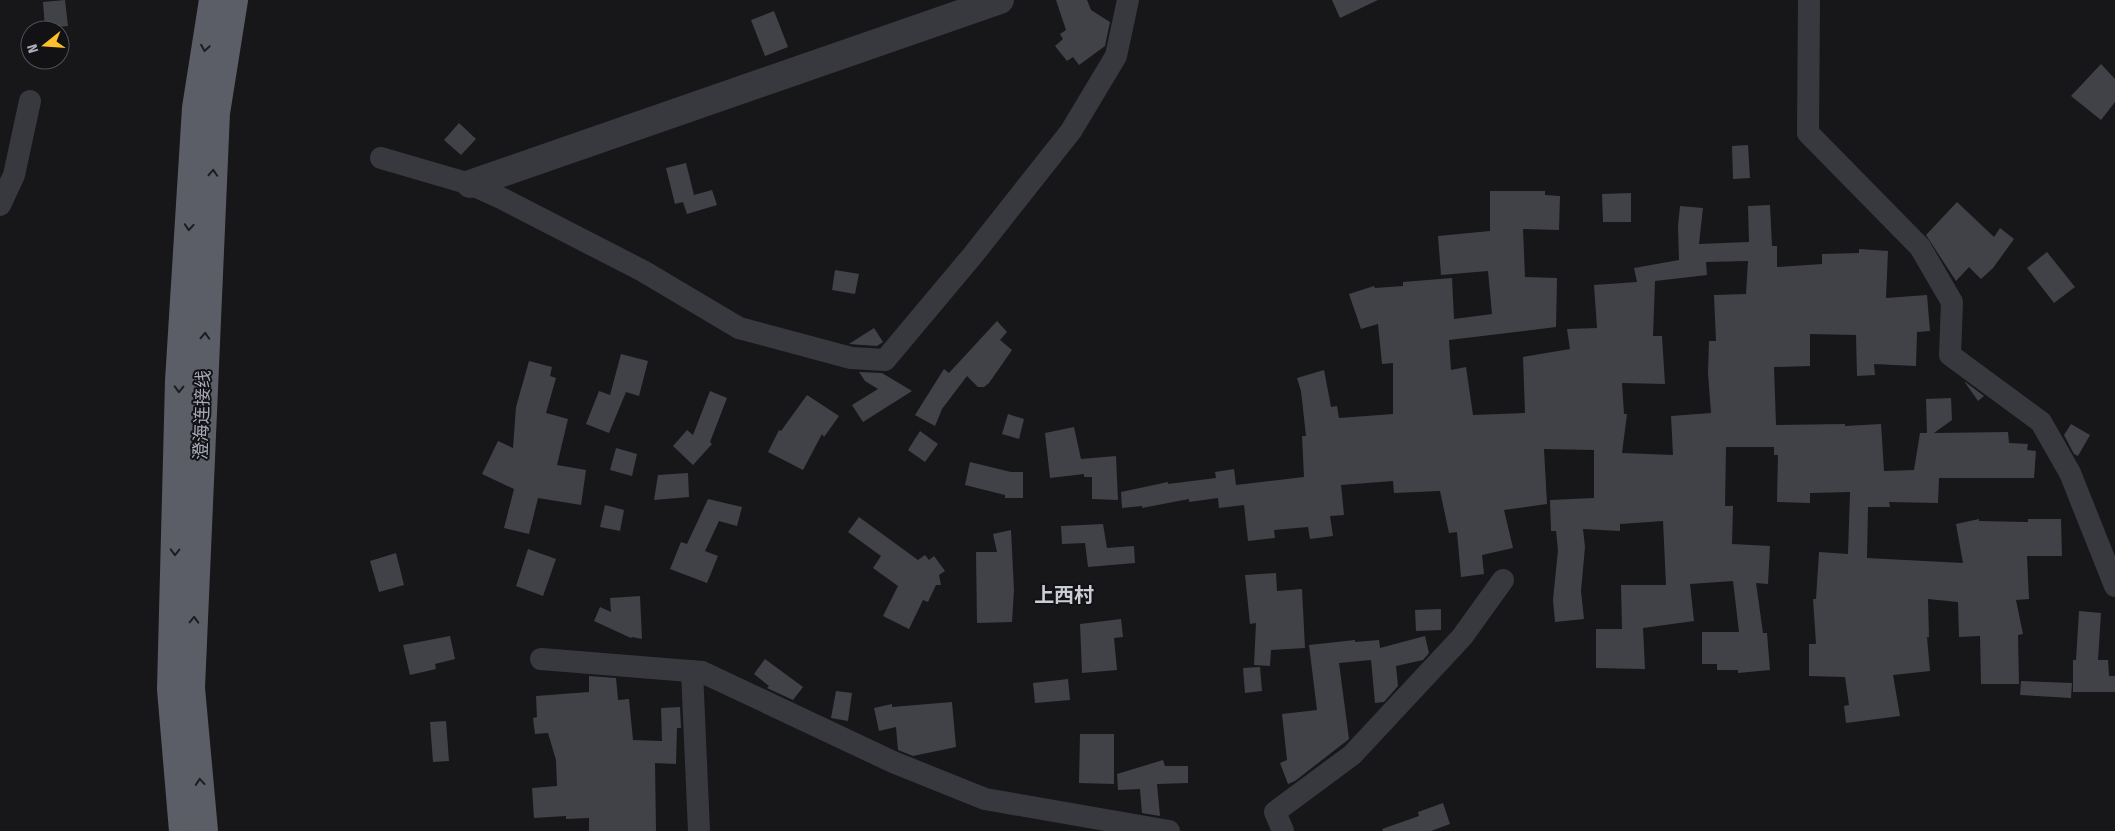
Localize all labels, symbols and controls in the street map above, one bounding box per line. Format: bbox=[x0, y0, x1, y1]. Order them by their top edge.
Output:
north arrow bbox=[20, 20, 70, 70]
text: N bbox=[24, 42, 42, 55]
one-way arrow bbox=[200, 45, 211, 53]
one-way arrow bbox=[207, 169, 218, 177]
one-way arrow bbox=[183, 224, 194, 232]
one-way arrow bbox=[200, 331, 211, 339]
street label: 澄海连接线 bbox=[189, 370, 215, 460]
one-way arrow bbox=[174, 386, 184, 394]
one-way arrow bbox=[170, 548, 180, 556]
district label: 上西村 bbox=[1034, 583, 1094, 607]
one-way arrow bbox=[188, 616, 199, 624]
one-way arrow bbox=[194, 778, 205, 786]

